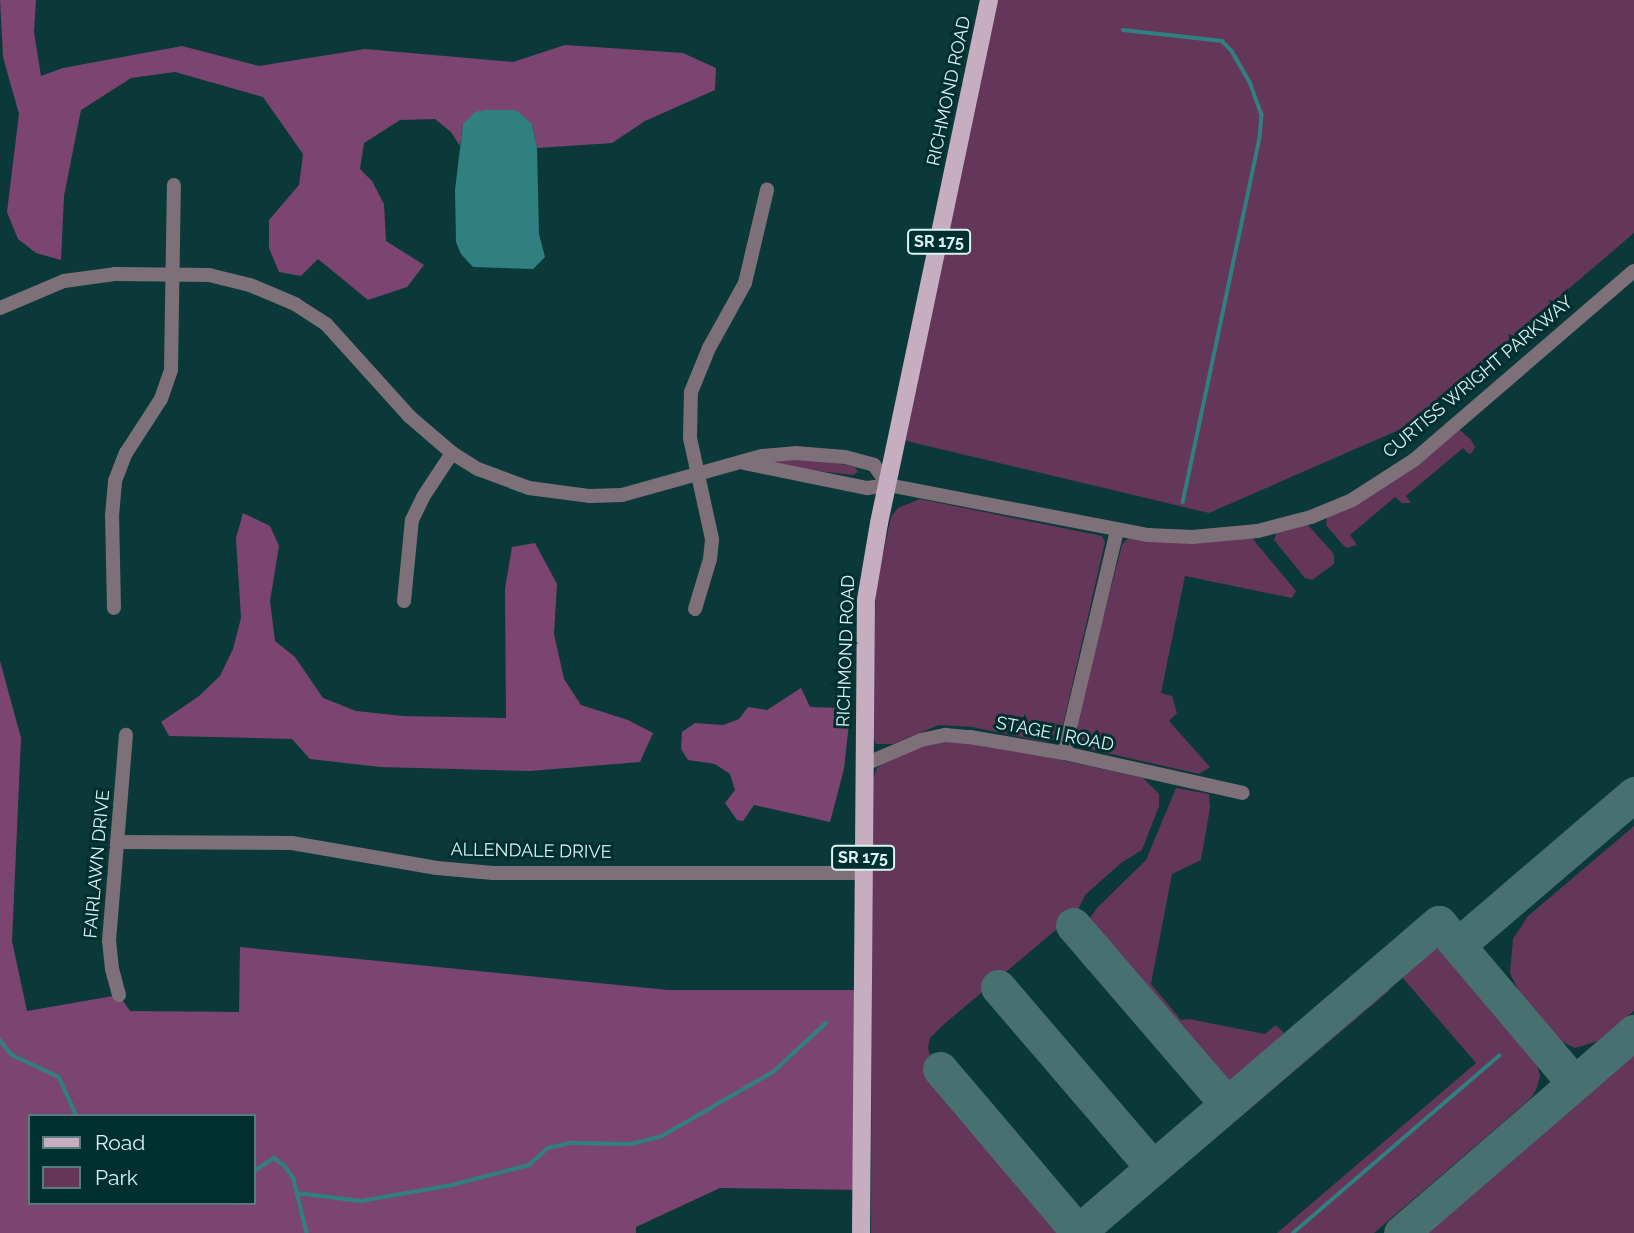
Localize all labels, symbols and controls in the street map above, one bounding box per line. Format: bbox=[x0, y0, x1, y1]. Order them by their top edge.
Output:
street label: RICHMOND ROAD bbox=[923, 14, 975, 168]
road number: SR 175 bbox=[906, 230, 972, 254]
street label: CURTISS WRIGHT PARKWAY bbox=[1378, 291, 1578, 463]
street label: RICHMOND ROAD bbox=[833, 574, 859, 728]
street label: STAGE I ROAD bbox=[994, 712, 1116, 756]
street label: FAIRLAWN DRIVE bbox=[80, 789, 114, 939]
street label: ALLENDALE DRIVE bbox=[450, 839, 612, 863]
road number: SR 175 bbox=[830, 846, 896, 870]
legend bbox=[28, 1114, 256, 1205]
text: Road bbox=[95, 1130, 145, 1155]
text: Park bbox=[95, 1165, 138, 1190]

